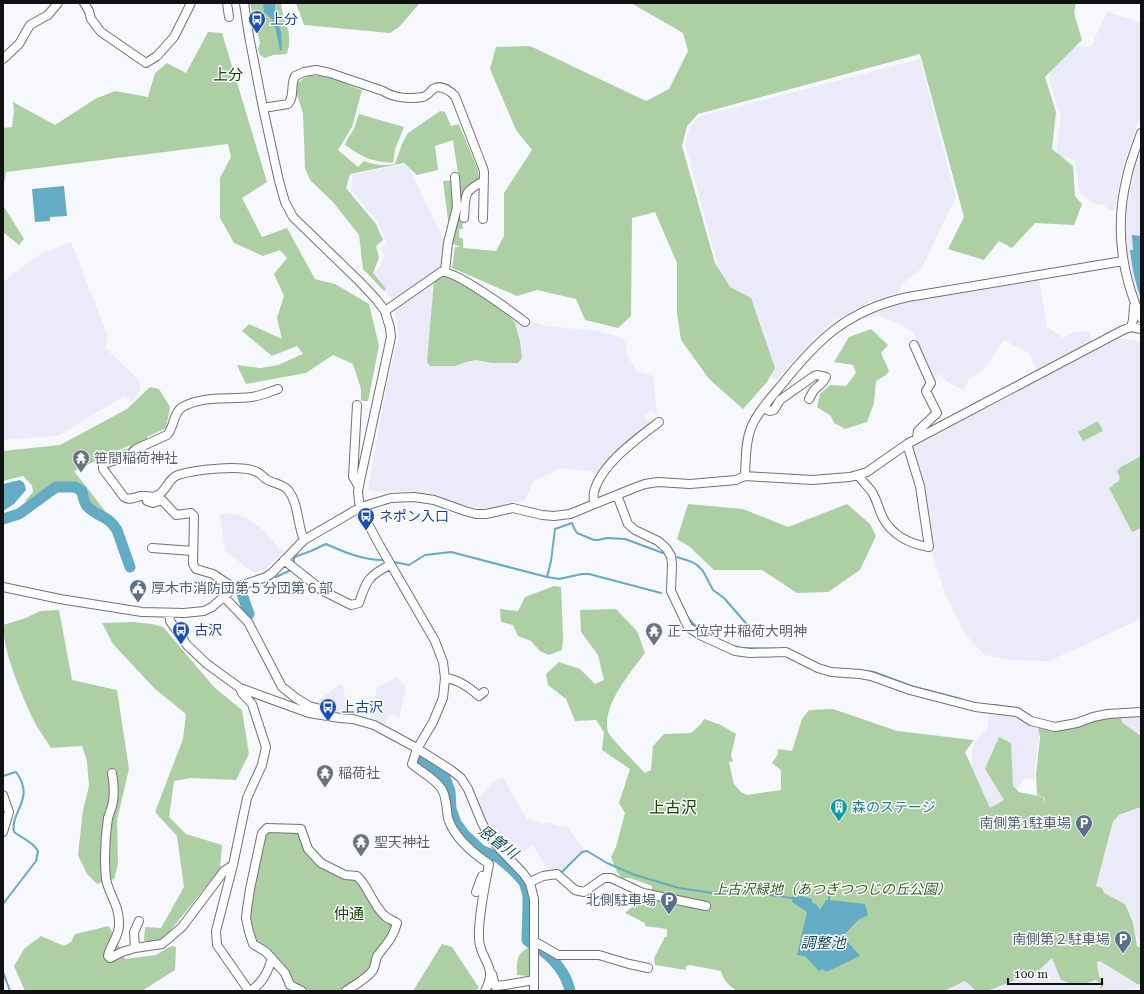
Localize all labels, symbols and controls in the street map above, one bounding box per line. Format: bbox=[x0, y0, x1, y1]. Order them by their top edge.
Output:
bus stop icon: 上分 bbox=[247, 9, 267, 34]
place label: 上分 bbox=[270, 11, 298, 27]
district label: 上分 bbox=[213, 66, 243, 84]
temple icon: 笹間稲荷神社 bbox=[71, 448, 91, 473]
place label: 笹間稲荷神社 bbox=[94, 450, 178, 466]
bus stop icon: ネポン入口 bbox=[356, 506, 376, 531]
place label: ネポン入口 bbox=[379, 508, 449, 524]
public building icon: 厚木市消防団第５分団第６部 bbox=[128, 578, 148, 603]
place label: 厚木市消防団第５分団第６部 bbox=[151, 580, 333, 596]
bus stop icon: 古沢 bbox=[171, 620, 191, 645]
temple icon: 正一位守井稲荷大明神 bbox=[644, 621, 664, 646]
place label: 古沢 bbox=[194, 622, 222, 638]
place label: 正一位守井稲荷大明神 bbox=[667, 623, 807, 639]
bus stop icon: 上古沢 bbox=[318, 697, 338, 722]
place label: 上古沢 bbox=[341, 699, 383, 715]
temple icon: 稲荷社 bbox=[315, 763, 335, 788]
place label: 稲荷社 bbox=[338, 765, 380, 781]
building icon: 森のステージ bbox=[829, 797, 849, 822]
district label: 上古沢 bbox=[649, 798, 697, 817]
place label: 森のステージ bbox=[852, 799, 936, 815]
parking icon: 南側第1駐車場 bbox=[1074, 813, 1094, 838]
place label: 南側第1駐車場 bbox=[979, 815, 1071, 831]
water label: 恩曽川 bbox=[475, 821, 523, 864]
temple icon: 聖天神社 bbox=[351, 832, 371, 857]
place label: 聖天神社 bbox=[374, 834, 430, 850]
park label: 上古沢緑地（あつぎつつじの丘公園） bbox=[713, 881, 951, 897]
parking icon: 北側駐車場 bbox=[659, 890, 679, 915]
place label: 北側駐車場 bbox=[586, 892, 656, 908]
district label: 仲通 bbox=[334, 905, 364, 923]
parking icon: 南側第２駐車場 bbox=[1113, 929, 1133, 954]
place label: 南側第２駐車場 bbox=[1012, 931, 1110, 947]
water label: 調整池 bbox=[800, 934, 847, 952]
scale bar bbox=[1008, 960, 1102, 986]
text: 100 m bbox=[1014, 967, 1048, 981]

